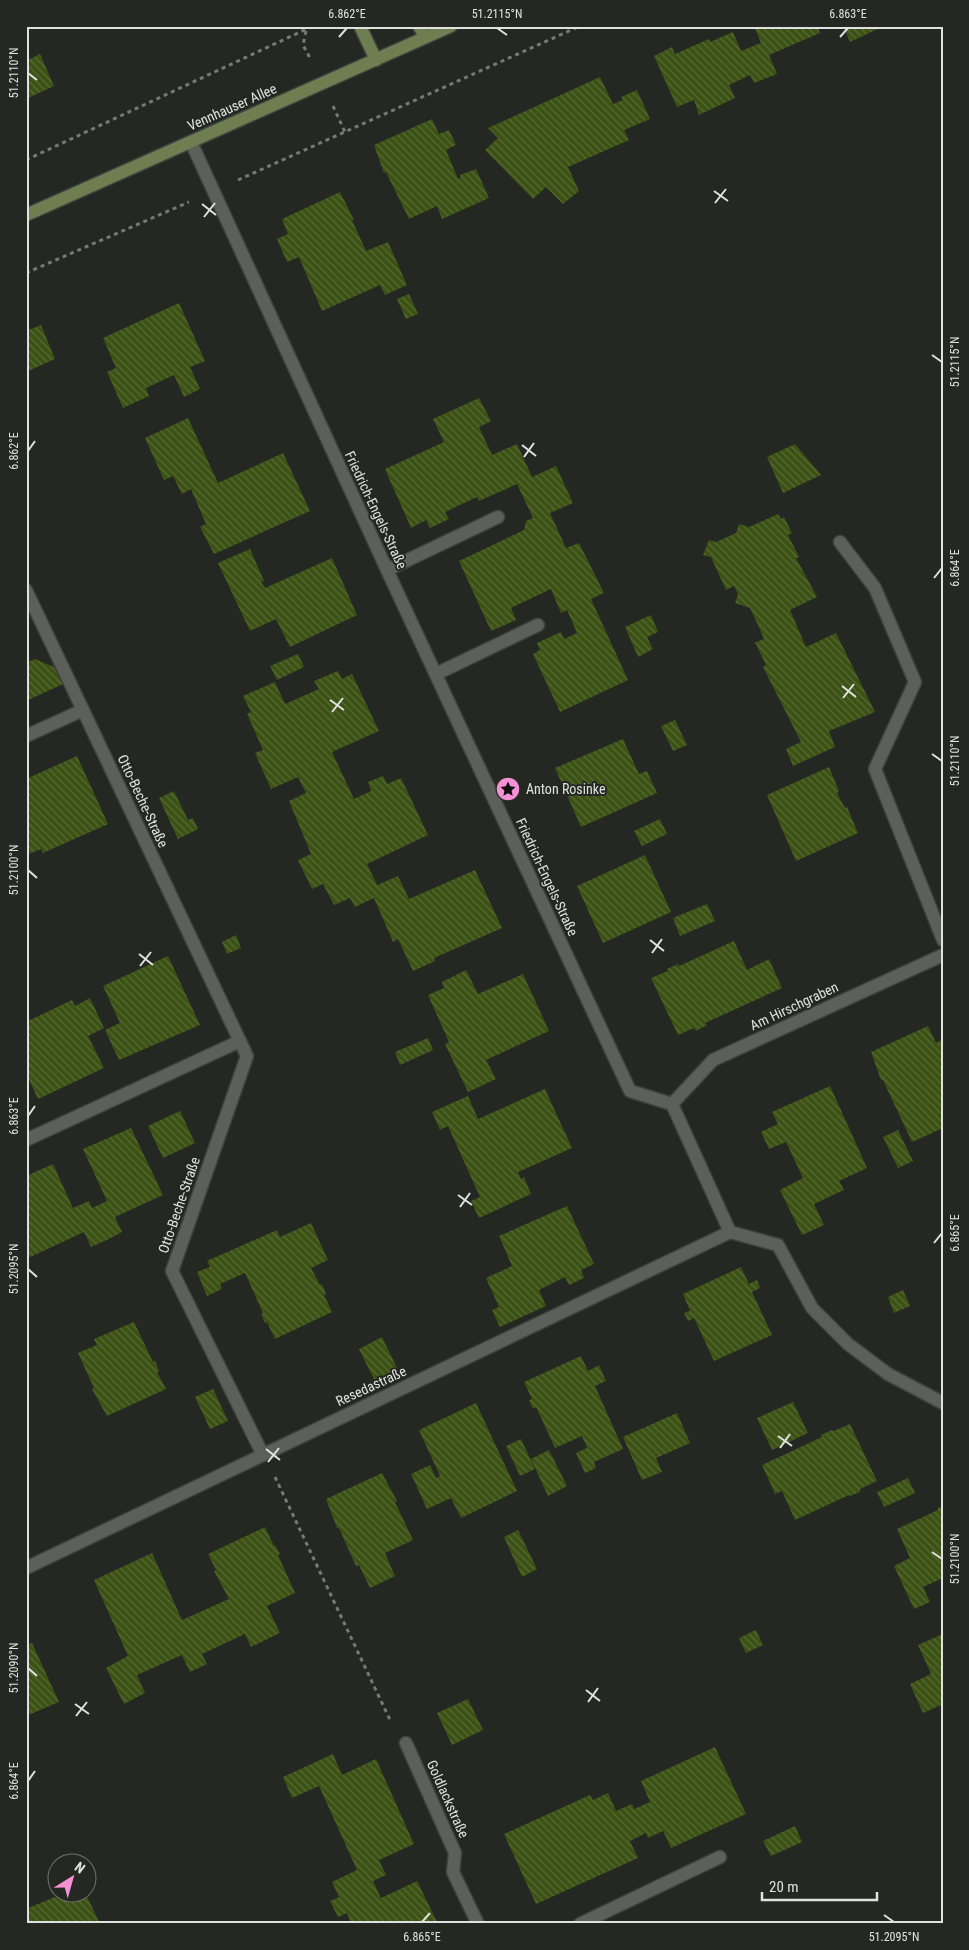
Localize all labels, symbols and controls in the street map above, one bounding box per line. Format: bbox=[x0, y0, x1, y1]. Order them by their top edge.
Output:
text: 6.862°E bbox=[328, 7, 366, 21]
text: 51.2115°N bbox=[472, 7, 522, 21]
text: 6.863°E bbox=[829, 7, 867, 21]
text: 51.2110°N bbox=[7, 48, 21, 98]
street label: Vennhauser Allee bbox=[185, 80, 279, 134]
text: 51.2115°N bbox=[948, 337, 962, 387]
text: 6.862°E bbox=[7, 432, 21, 470]
street label: Friedrich-Engels-Straße bbox=[342, 449, 410, 572]
text: 6.864°E bbox=[948, 549, 962, 587]
text: 51.2110°N bbox=[948, 736, 962, 786]
street label: Otto-Beche-Straße bbox=[115, 752, 172, 850]
place icon: Anton Rosinke bbox=[495, 776, 521, 802]
place label: Anton Rosinke bbox=[526, 781, 606, 797]
street label: Friedrich-Engels-Straße bbox=[513, 816, 581, 939]
text: 51.2100°N bbox=[7, 845, 21, 895]
street label: Am Hirschgraben bbox=[747, 979, 841, 1033]
text: 6.863°E bbox=[7, 1097, 21, 1135]
street label: Otto-Beche-Straße bbox=[155, 1154, 203, 1255]
text: 6.865°E bbox=[948, 1214, 962, 1252]
text: 51.2095°N bbox=[7, 1244, 21, 1294]
street label: Resedastraße bbox=[333, 1363, 409, 1409]
text: 51.2100°N bbox=[948, 1534, 962, 1584]
text: 51.2090°N bbox=[7, 1643, 21, 1693]
street label: Goldlackstraße bbox=[424, 1758, 472, 1841]
text: 6.864°E bbox=[7, 1762, 21, 1800]
north arrow bbox=[48, 1852, 98, 1902]
text: N bbox=[72, 1859, 88, 1877]
scale bar bbox=[762, 1870, 876, 1902]
text: 20 m bbox=[769, 1878, 799, 1896]
text: 6.865°E bbox=[403, 1930, 441, 1944]
text: 51.2095°N bbox=[869, 1930, 919, 1944]

